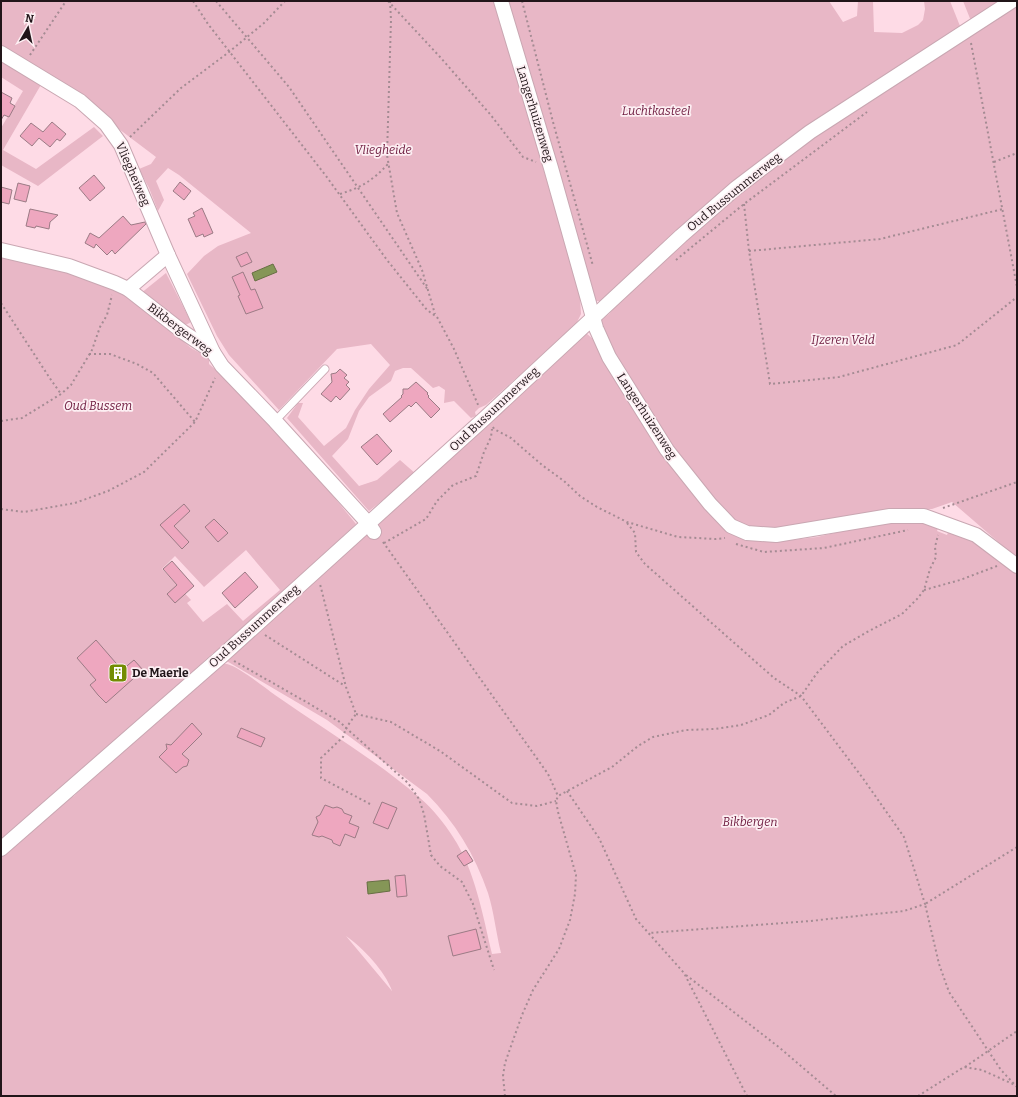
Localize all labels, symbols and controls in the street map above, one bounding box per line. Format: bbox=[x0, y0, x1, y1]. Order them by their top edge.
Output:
north arrow bbox=[8, 8, 48, 48]
text: N bbox=[24, 12, 35, 26]
street label: Langerhuizenweg bbox=[514, 64, 556, 164]
park label: Luchtkasteel bbox=[622, 104, 690, 118]
street label: Vliegheiweg bbox=[113, 140, 153, 208]
park label: Vliegheide bbox=[354, 143, 412, 157]
street label: Oud Bussummerweg bbox=[684, 150, 784, 234]
street label: Bikbergerweg bbox=[145, 300, 215, 358]
park label: IJzeren Veld bbox=[811, 333, 875, 347]
street label: Oud Bussummerweg bbox=[446, 364, 542, 454]
street label: Langerhuizenweg bbox=[614, 370, 680, 462]
park label: Oud Bussem bbox=[64, 399, 132, 413]
street label: Oud Bussummerweg bbox=[206, 581, 302, 670]
building icon: De Maerle bbox=[107, 662, 129, 684]
place label: De Maerle bbox=[132, 666, 189, 680]
park label: Bikbergen bbox=[723, 815, 777, 829]

